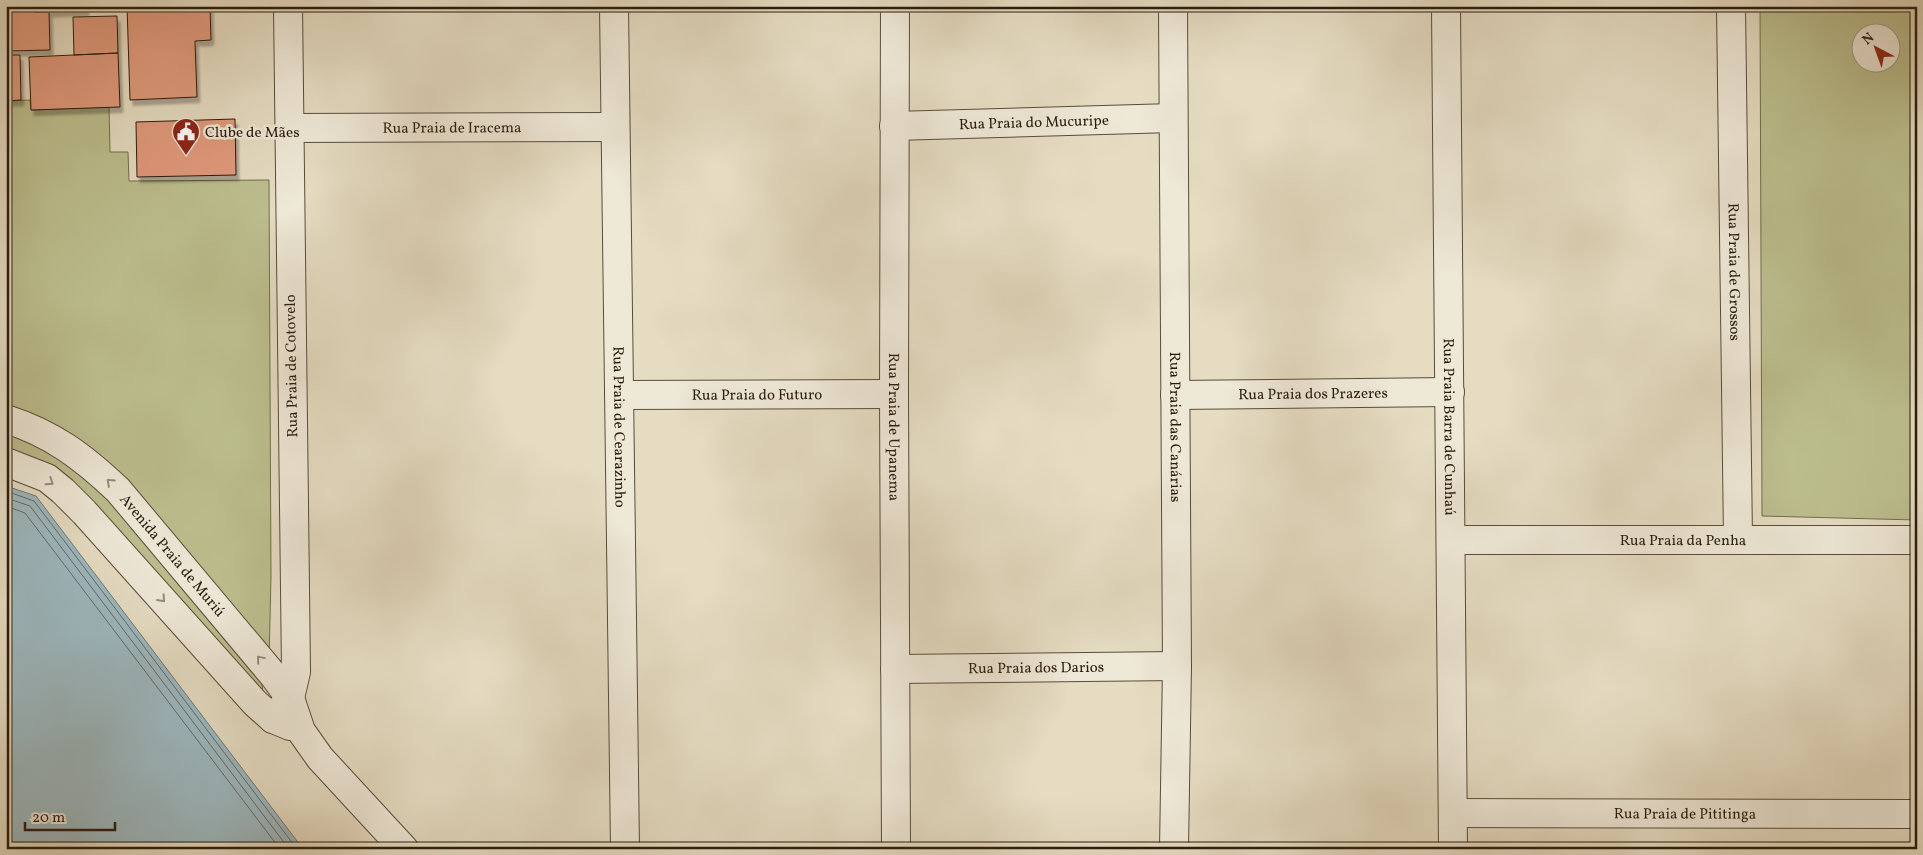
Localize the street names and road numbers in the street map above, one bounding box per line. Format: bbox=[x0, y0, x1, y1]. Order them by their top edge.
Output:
street label: Rua Praia do Mucuripe bbox=[959, 111, 1109, 136]
street label: Rua Praia de Iracema bbox=[382, 118, 522, 140]
street label: Rua Praia de Grossos bbox=[1722, 203, 1744, 341]
street label: Rua Praia de Cotovelo bbox=[281, 294, 304, 438]
street label: Rua Praia Barra de Cunhaú bbox=[1437, 338, 1459, 516]
street label: Rua Praia de Cearazinho bbox=[606, 346, 630, 508]
street label: Rua Praia das Canárias bbox=[1163, 352, 1185, 502]
street label: Rua Praia de Upanema bbox=[882, 353, 903, 501]
street label: Rua Praia dos Prazeres bbox=[1238, 384, 1388, 406]
street label: Rua Praia do Futuro bbox=[692, 385, 822, 407]
street label: Avenida Praia de Muriú bbox=[114, 490, 229, 622]
street label: Rua Praia da Penha bbox=[1620, 531, 1746, 552]
street label: Rua Praia dos Darios bbox=[968, 658, 1104, 680]
street label: Rua Praia de Pititinga bbox=[1614, 804, 1756, 826]

